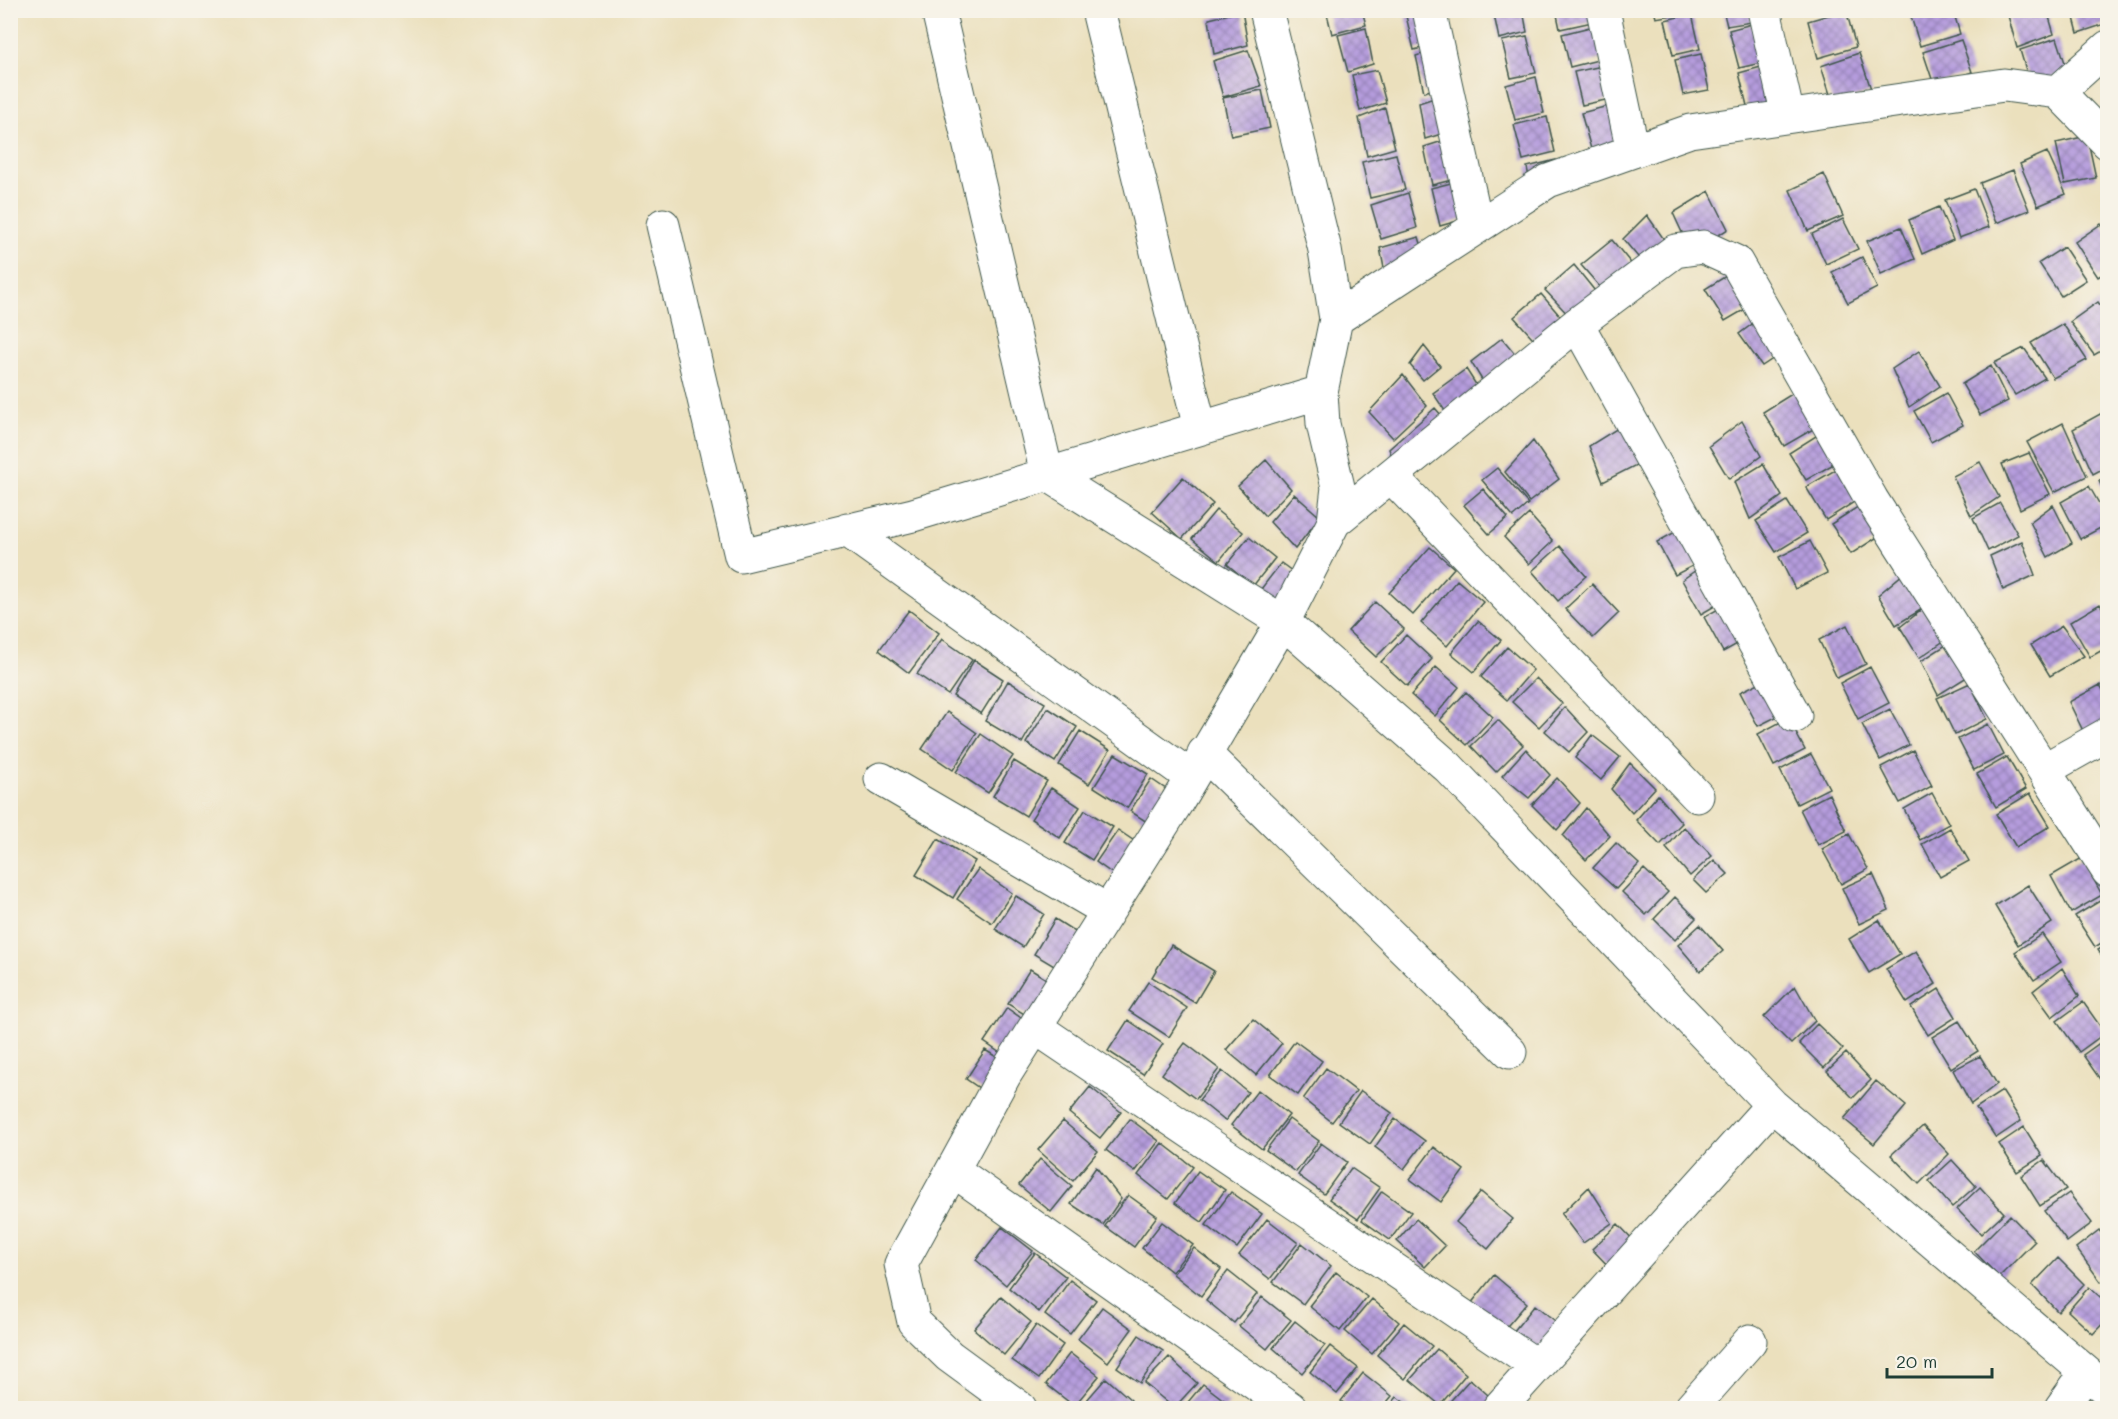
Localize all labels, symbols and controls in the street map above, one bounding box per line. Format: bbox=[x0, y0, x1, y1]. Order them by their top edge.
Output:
scale bar bbox=[1887, 1341, 1992, 1379]
text: 20 m bbox=[1896, 1349, 1937, 1373]

